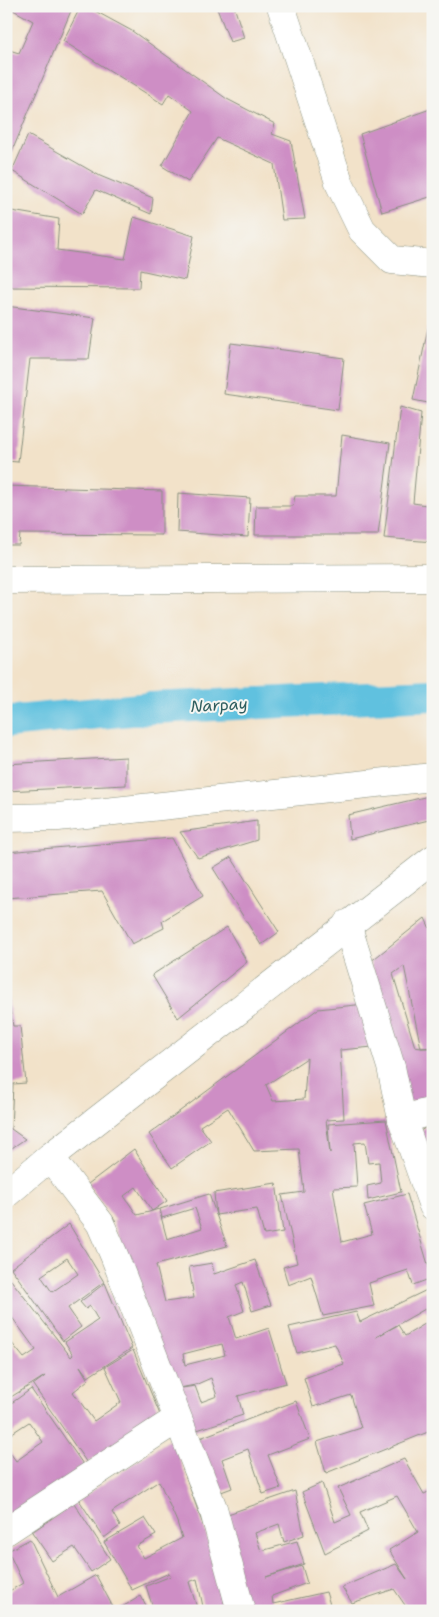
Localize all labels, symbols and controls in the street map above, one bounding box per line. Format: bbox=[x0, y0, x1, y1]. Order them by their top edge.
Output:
water label: Narpay bbox=[190, 693, 248, 717]

